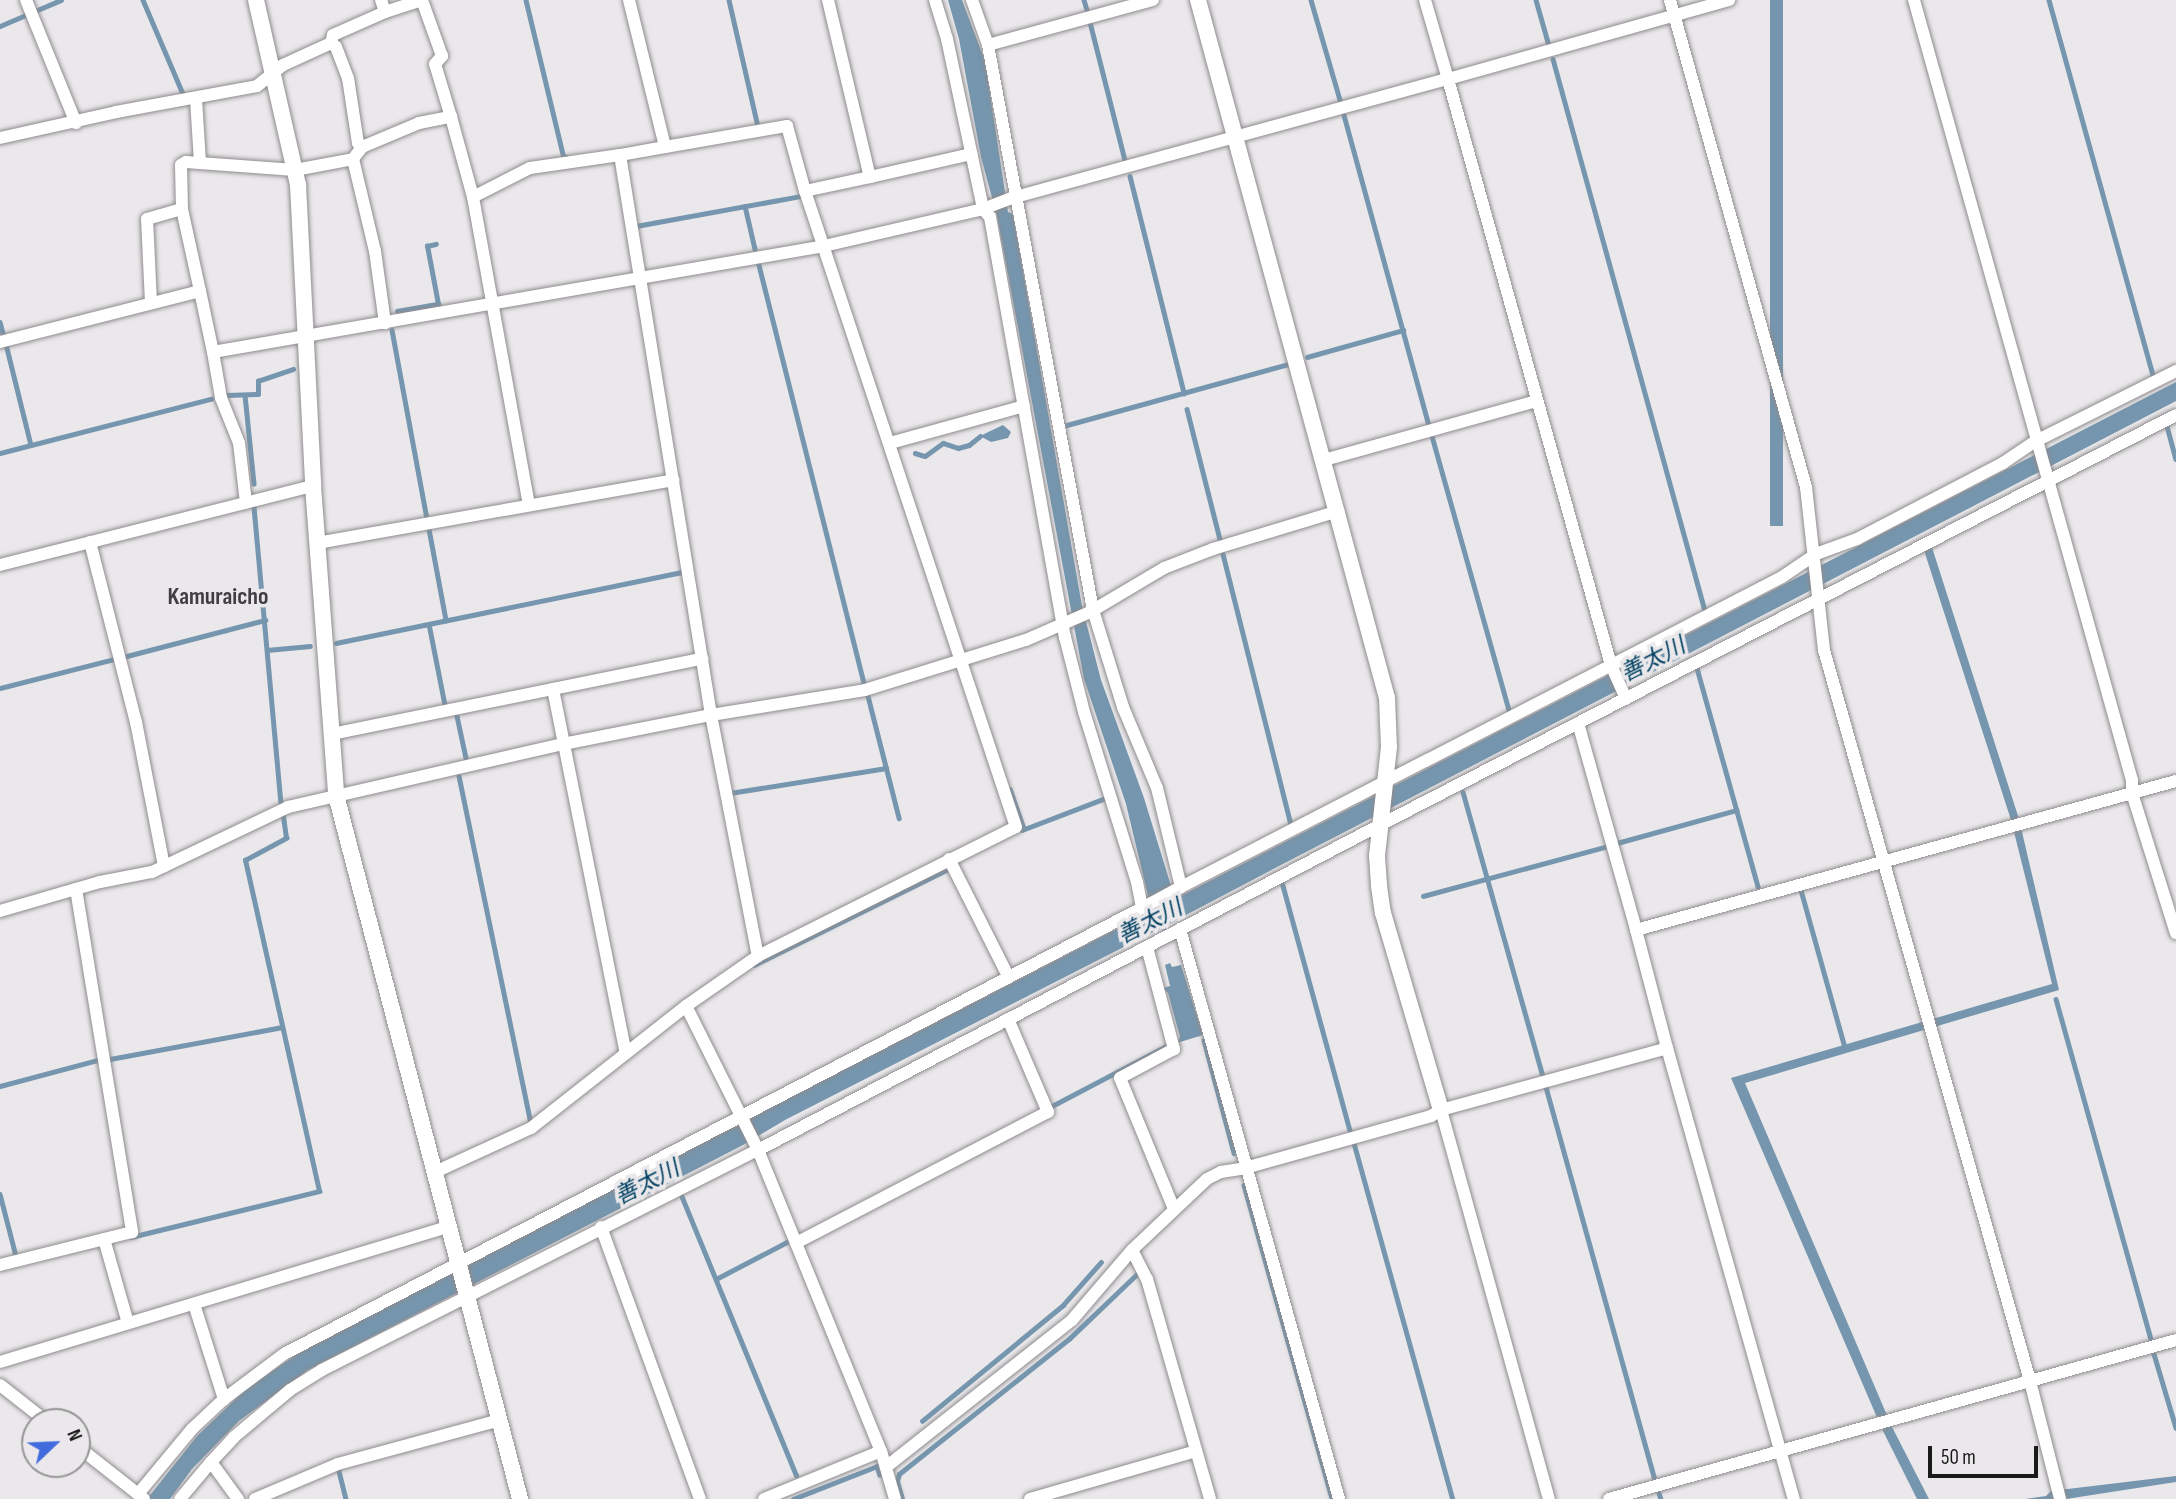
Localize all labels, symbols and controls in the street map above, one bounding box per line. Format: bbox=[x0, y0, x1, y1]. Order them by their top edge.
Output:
district label: Kamuraicho bbox=[168, 583, 268, 611]
water label: 善太川 bbox=[1616, 632, 1690, 688]
water label: 善太川 bbox=[1113, 894, 1187, 950]
water label: 善太川 bbox=[610, 1155, 684, 1211]
north arrow bbox=[21, 1408, 91, 1478]
text: N bbox=[61, 1426, 87, 1445]
scale bar bbox=[1931, 1432, 2041, 1476]
text: 50 m bbox=[1941, 1445, 1976, 1470]

